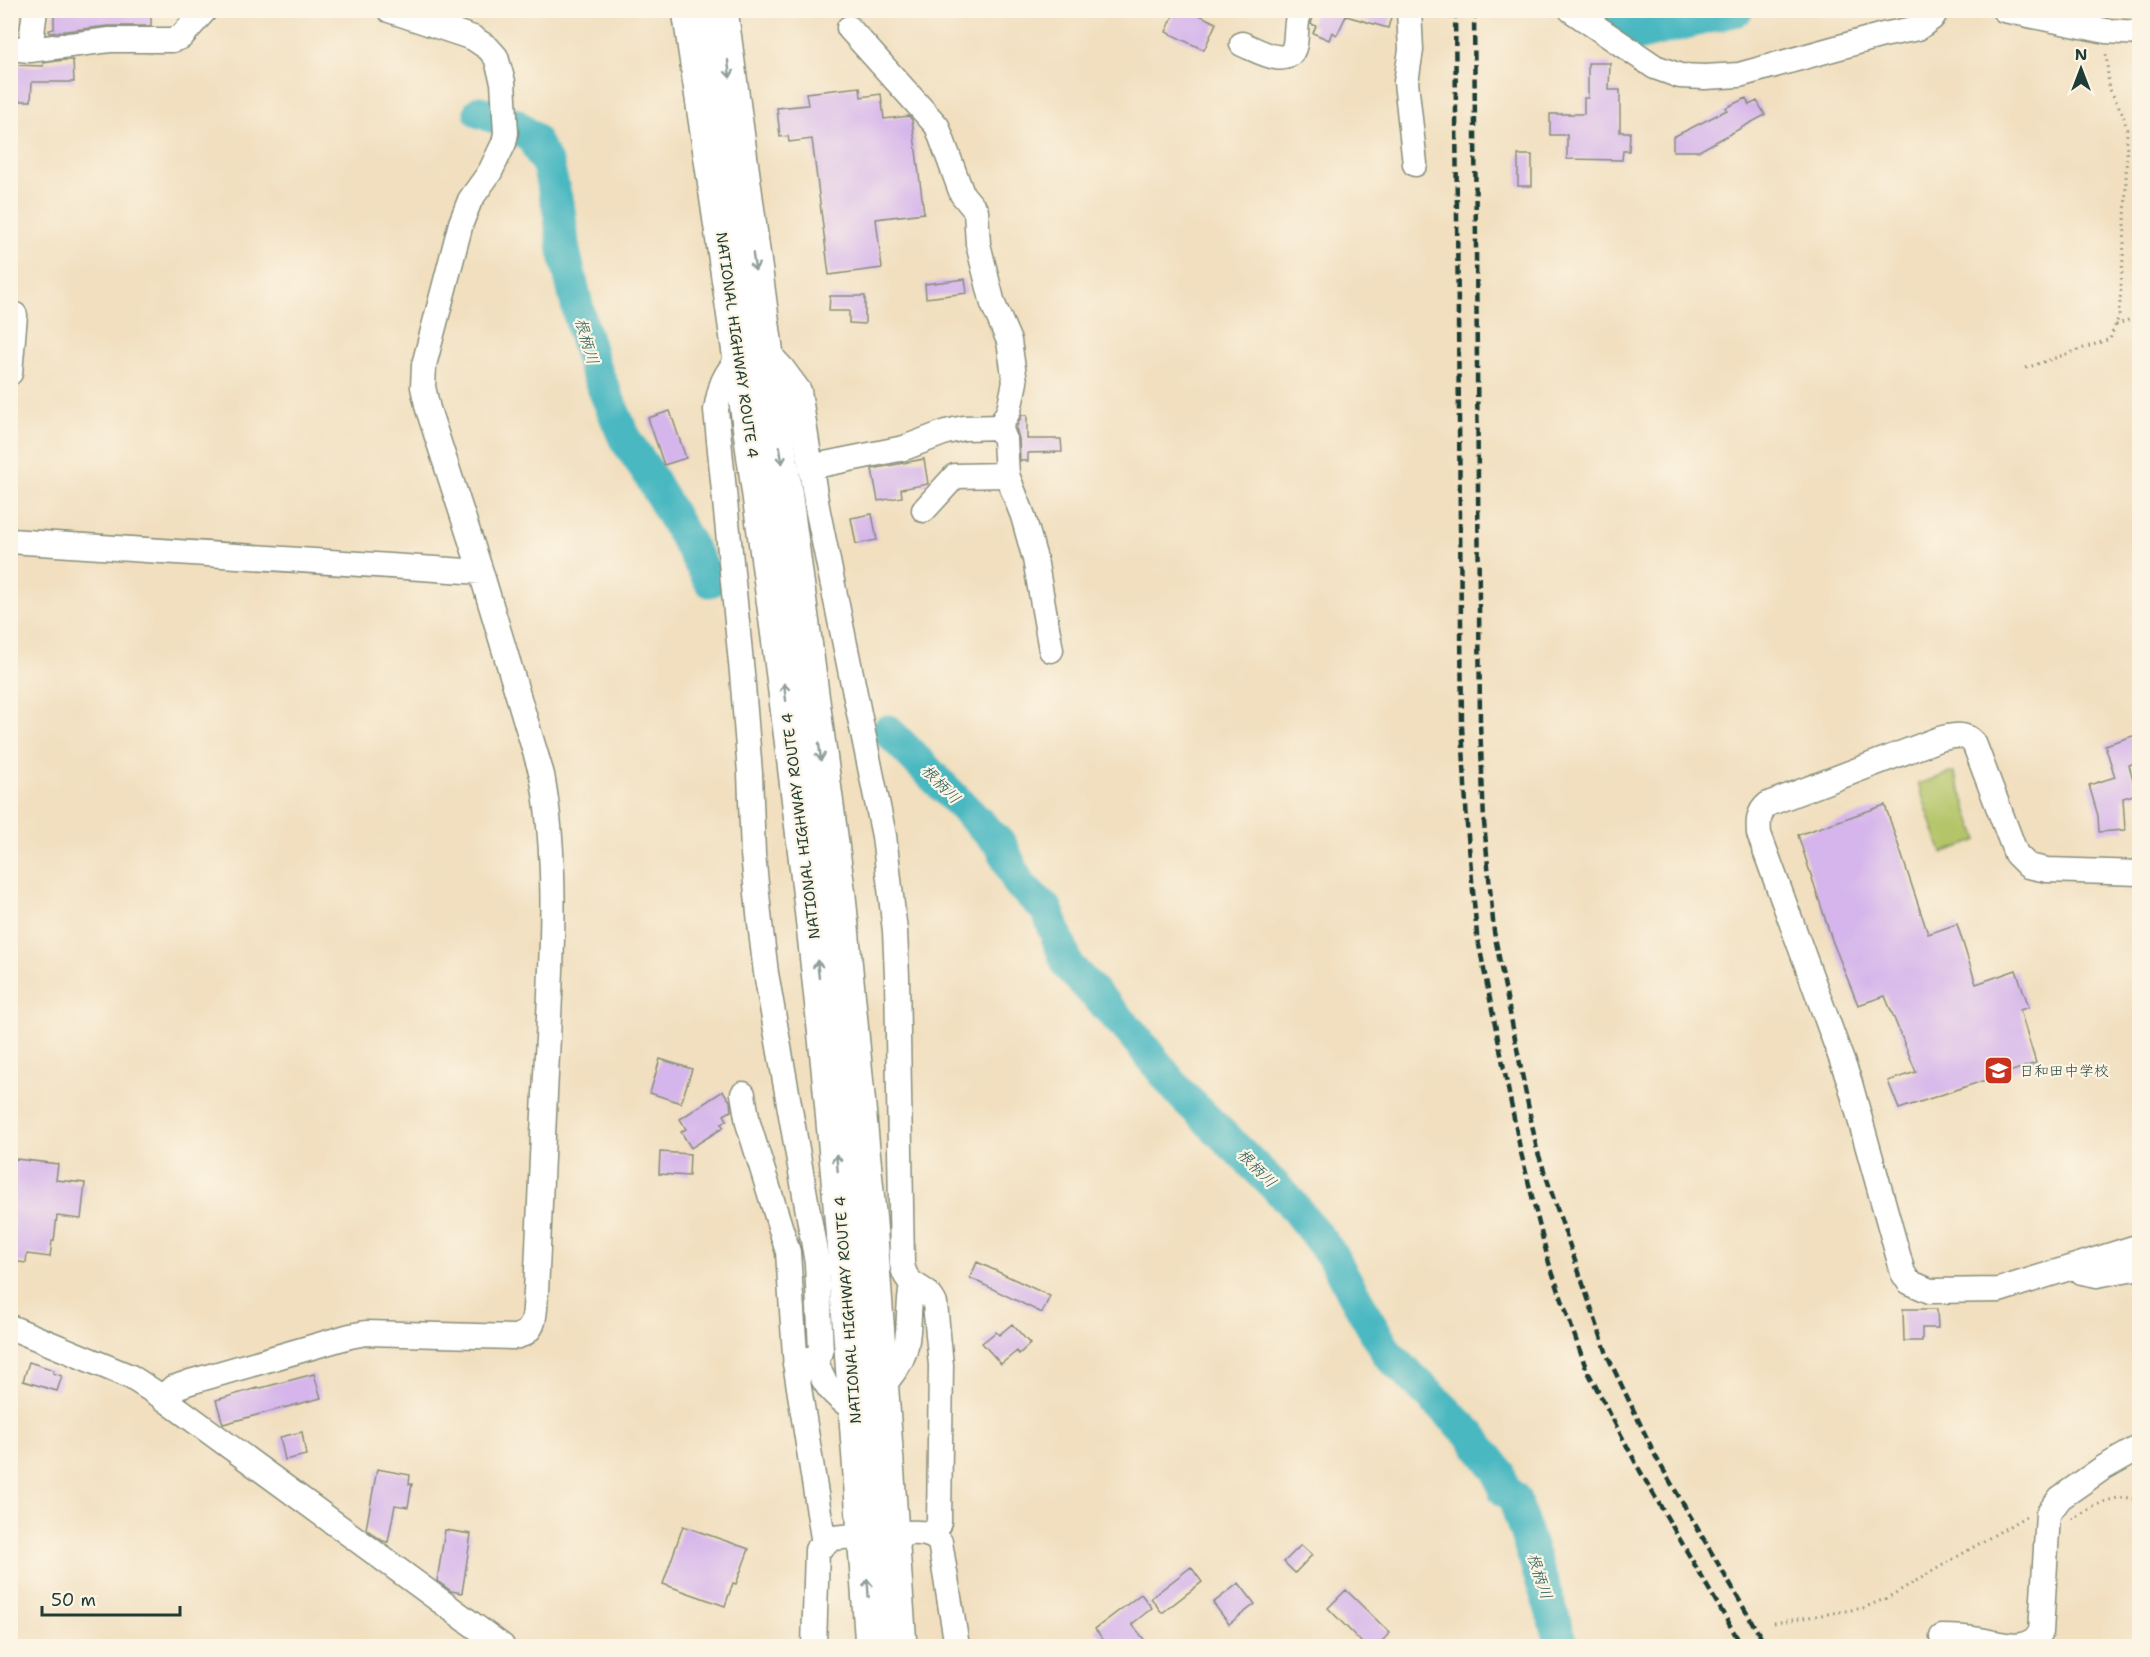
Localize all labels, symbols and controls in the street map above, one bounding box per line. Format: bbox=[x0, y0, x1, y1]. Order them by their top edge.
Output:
north arrow bbox=[2051, 39, 2111, 99]
text: N bbox=[2075, 44, 2087, 65]
one-way arrow bbox=[723, 58, 734, 78]
street label: NATIONAL HIGHWAY ROUTE 4 bbox=[711, 231, 763, 459]
one-way arrow bbox=[749, 251, 760, 271]
water label: 根柄川 bbox=[570, 315, 604, 367]
one-way arrow bbox=[775, 445, 786, 464]
one-way arrow bbox=[779, 683, 790, 703]
street label: NATIONAL HIGHWAY ROUTE 4 bbox=[777, 712, 825, 940]
one-way arrow bbox=[815, 742, 826, 762]
water label: 根柄川 bbox=[917, 760, 965, 808]
one-way arrow bbox=[812, 960, 823, 980]
school or university icon: 日和田中学校 bbox=[1982, 1055, 2014, 1087]
place label: 日和田中学校 bbox=[2019, 1061, 2109, 1081]
water label: 根柄川 bbox=[1233, 1144, 1281, 1192]
one-way arrow bbox=[831, 1154, 842, 1174]
street label: NATIONAL HIGHWAY ROUTE 4 bbox=[830, 1196, 866, 1424]
water label: 根柄川 bbox=[1523, 1550, 1557, 1602]
scale bar bbox=[42, 1579, 180, 1617]
one-way arrow bbox=[862, 1579, 873, 1599]
text: 50 m bbox=[51, 1588, 96, 1612]

